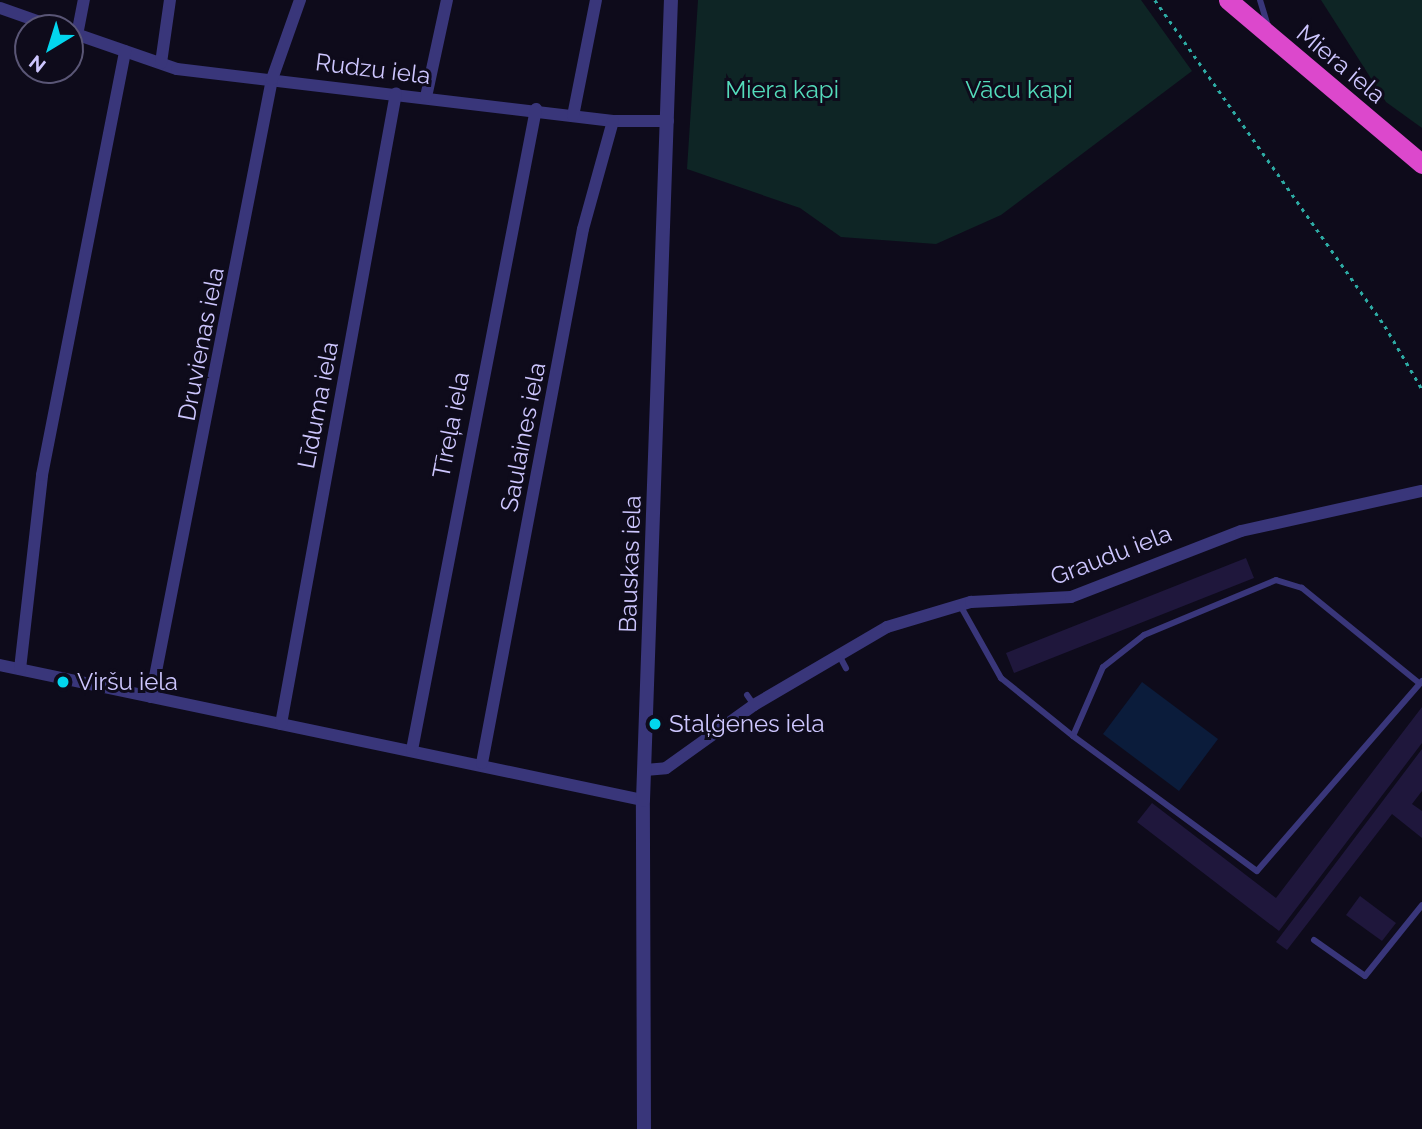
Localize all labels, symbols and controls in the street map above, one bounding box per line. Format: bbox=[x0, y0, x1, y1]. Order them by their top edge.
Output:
north arrow bbox=[14, 14, 84, 84]
street label: Miera iela bbox=[1291, 19, 1391, 109]
street label: Rudzu iela bbox=[314, 48, 432, 90]
text: N bbox=[25, 51, 50, 77]
park label: Miera kapi bbox=[725, 76, 839, 104]
park label: Vācu kapi bbox=[965, 76, 1073, 104]
street label: Druvienas iela bbox=[172, 265, 230, 423]
street label: Līduma iela bbox=[292, 339, 344, 471]
street label: Saulaines iela bbox=[494, 360, 552, 514]
street label: Tīreļa iela bbox=[427, 369, 475, 481]
street label: Bauskas iela bbox=[613, 495, 647, 633]
street label: Graudu iela bbox=[1046, 519, 1176, 591]
place label: Viršu iela bbox=[77, 668, 178, 696]
marker: Viršu iela bbox=[55, 674, 71, 690]
place label: Staļģenes iela bbox=[669, 710, 825, 738]
marker: Staļģenes iela bbox=[647, 716, 663, 732]

